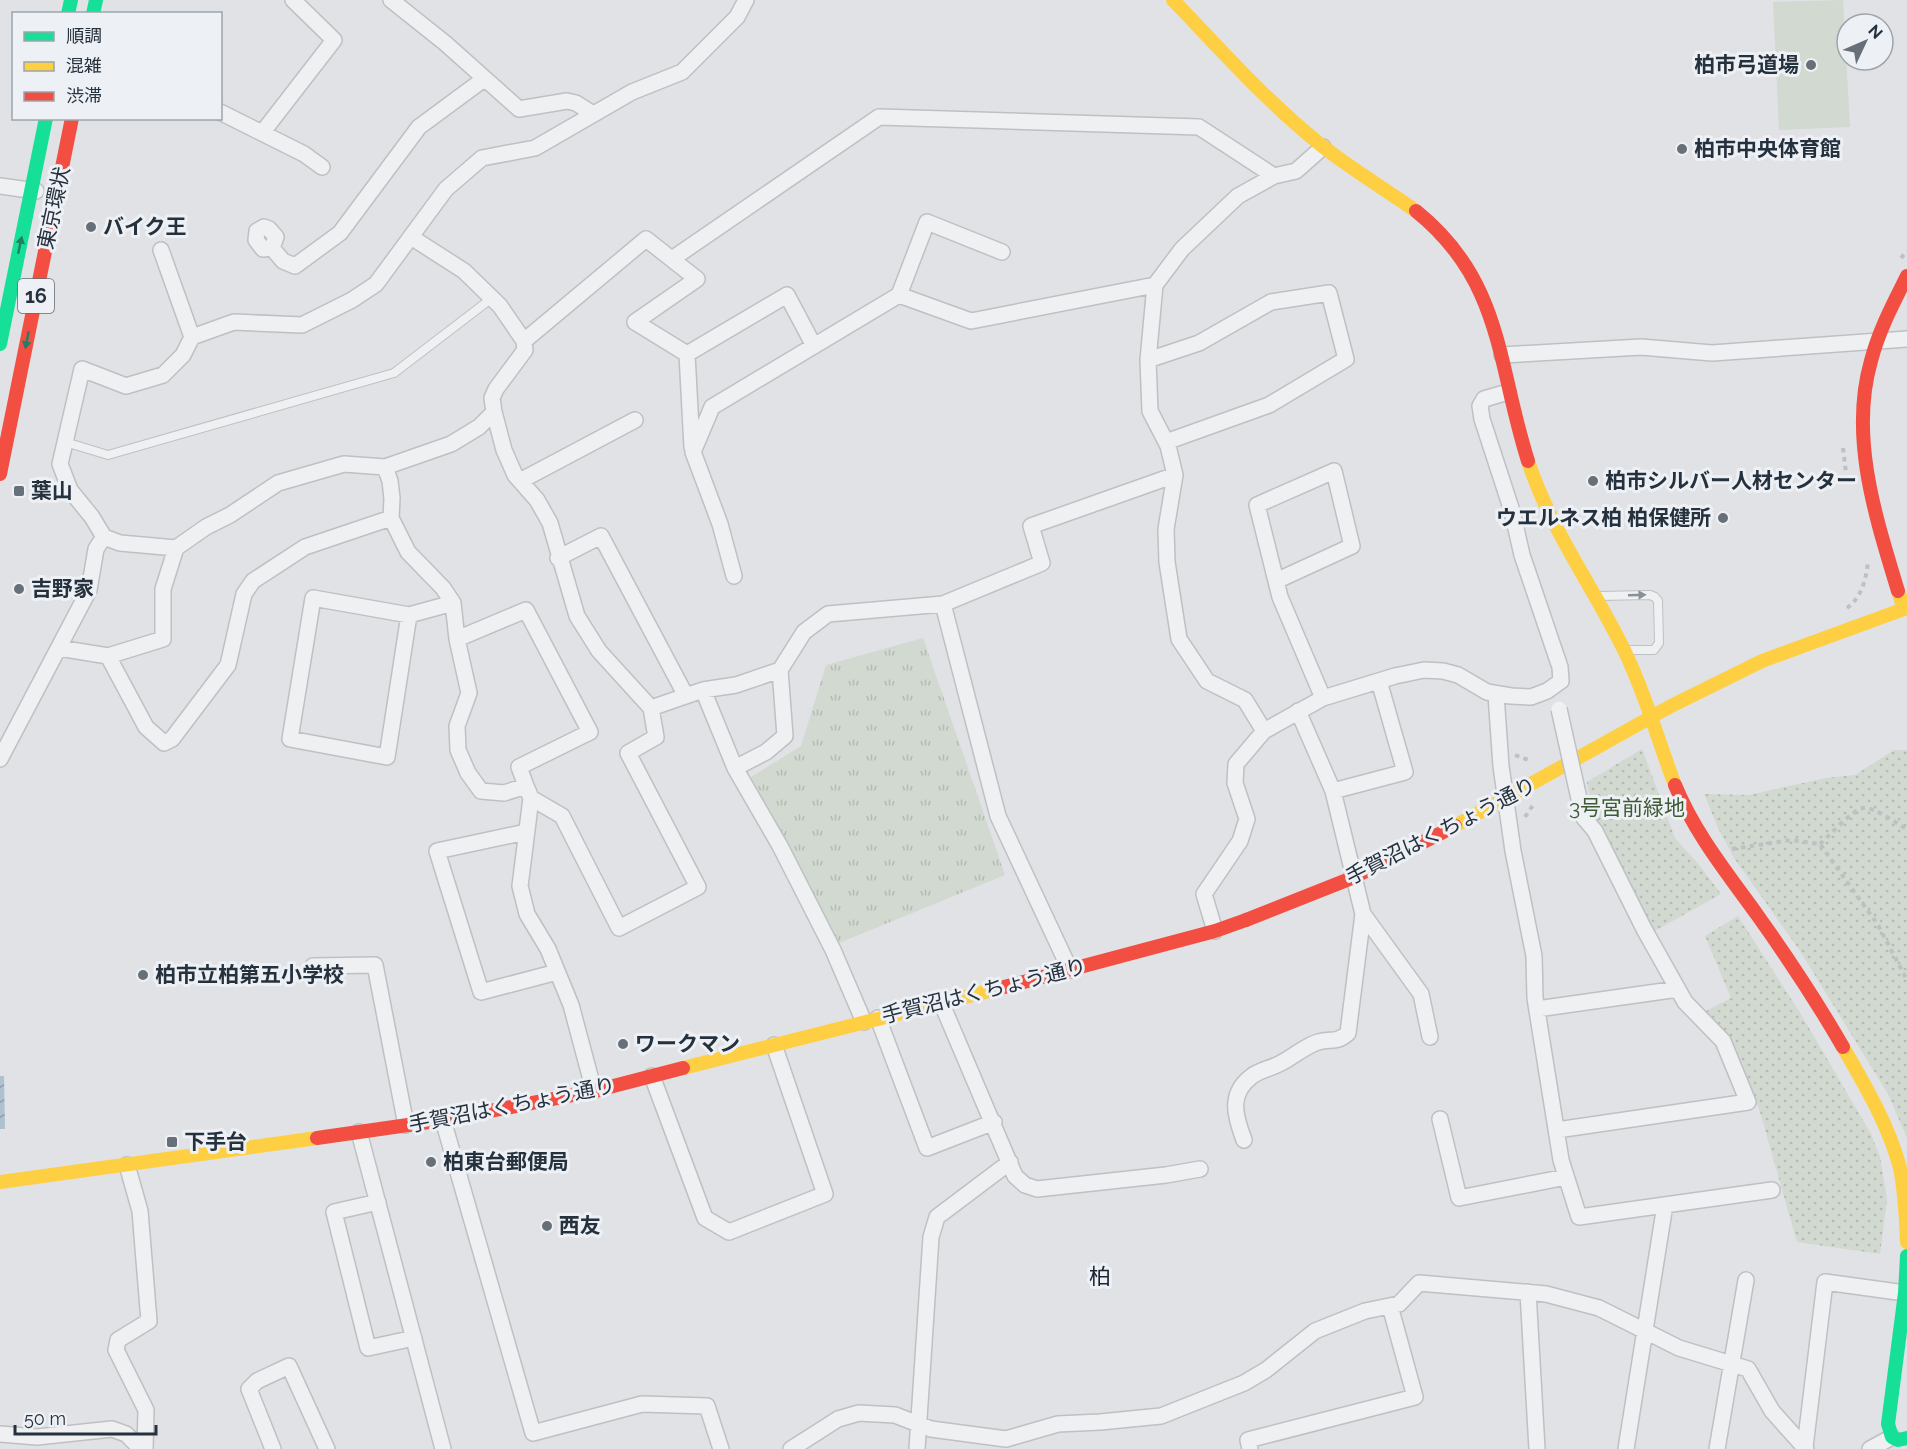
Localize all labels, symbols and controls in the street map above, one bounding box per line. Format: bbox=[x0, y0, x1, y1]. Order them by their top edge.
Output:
legend bbox=[12, 12, 222, 120]
north arrow bbox=[1835, 12, 1895, 72]
text: N bbox=[1864, 21, 1887, 43]
text: 順調 bbox=[66, 25, 102, 46]
place label: 柏市弓道場 bbox=[1694, 52, 1799, 77]
text: 混雑 bbox=[66, 55, 102, 76]
marker: 柏市弓道場 bbox=[1804, 58, 1818, 72]
text: 渋滞 bbox=[66, 85, 102, 106]
place label: 柏市中央体育館 bbox=[1694, 136, 1841, 161]
marker: 柏市中央体育館 bbox=[1675, 142, 1689, 156]
street label: 東京環状 bbox=[33, 164, 74, 252]
place label: バイク王 bbox=[103, 214, 187, 239]
marker: バイク王 bbox=[84, 220, 98, 234]
one-way arrow bbox=[16, 235, 25, 254]
road number: 16 bbox=[18, 279, 54, 313]
one-way arrow bbox=[22, 331, 31, 350]
place label: 柏市シルバー人材センター bbox=[1605, 468, 1857, 493]
marker: 柏市シルバー人材センター bbox=[1586, 474, 1600, 488]
place label: 葉山 bbox=[31, 478, 73, 503]
marker: 葉山 bbox=[12, 484, 26, 498]
place label: ウエルネス柏 柏保健所 bbox=[1496, 505, 1711, 530]
marker: ウエルネス柏 柏保健所 bbox=[1716, 511, 1730, 525]
place label: 吉野家 bbox=[31, 576, 94, 601]
marker: 吉野家 bbox=[12, 582, 26, 596]
one-way arrow bbox=[1628, 590, 1647, 600]
street label: 手賀沼はくちょう通り bbox=[1342, 772, 1540, 889]
park label: 3号宮前緑地 bbox=[1569, 795, 1685, 820]
street label: 手賀沼はくちょう通り bbox=[879, 953, 1089, 1028]
place label: 柏市立柏第五小学校 bbox=[155, 962, 344, 987]
marker: 柏市立柏第五小学校 bbox=[136, 968, 150, 982]
place label: ワークマン bbox=[635, 1031, 740, 1056]
marker: ワークマン bbox=[616, 1037, 630, 1051]
street label: 手賀沼はくちょう通り bbox=[406, 1072, 617, 1137]
place label: 下手台 bbox=[184, 1129, 247, 1154]
marker: 下手台 bbox=[165, 1135, 179, 1149]
place label: 柏東台郵便局 bbox=[443, 1149, 569, 1174]
marker: 柏東台郵便局 bbox=[424, 1155, 438, 1169]
place label: 西友 bbox=[559, 1213, 601, 1238]
marker: 西友 bbox=[540, 1219, 554, 1233]
district label: 柏 bbox=[1089, 1263, 1111, 1289]
scale bar bbox=[15, 1398, 156, 1436]
text: 50 m bbox=[24, 1408, 66, 1429]

